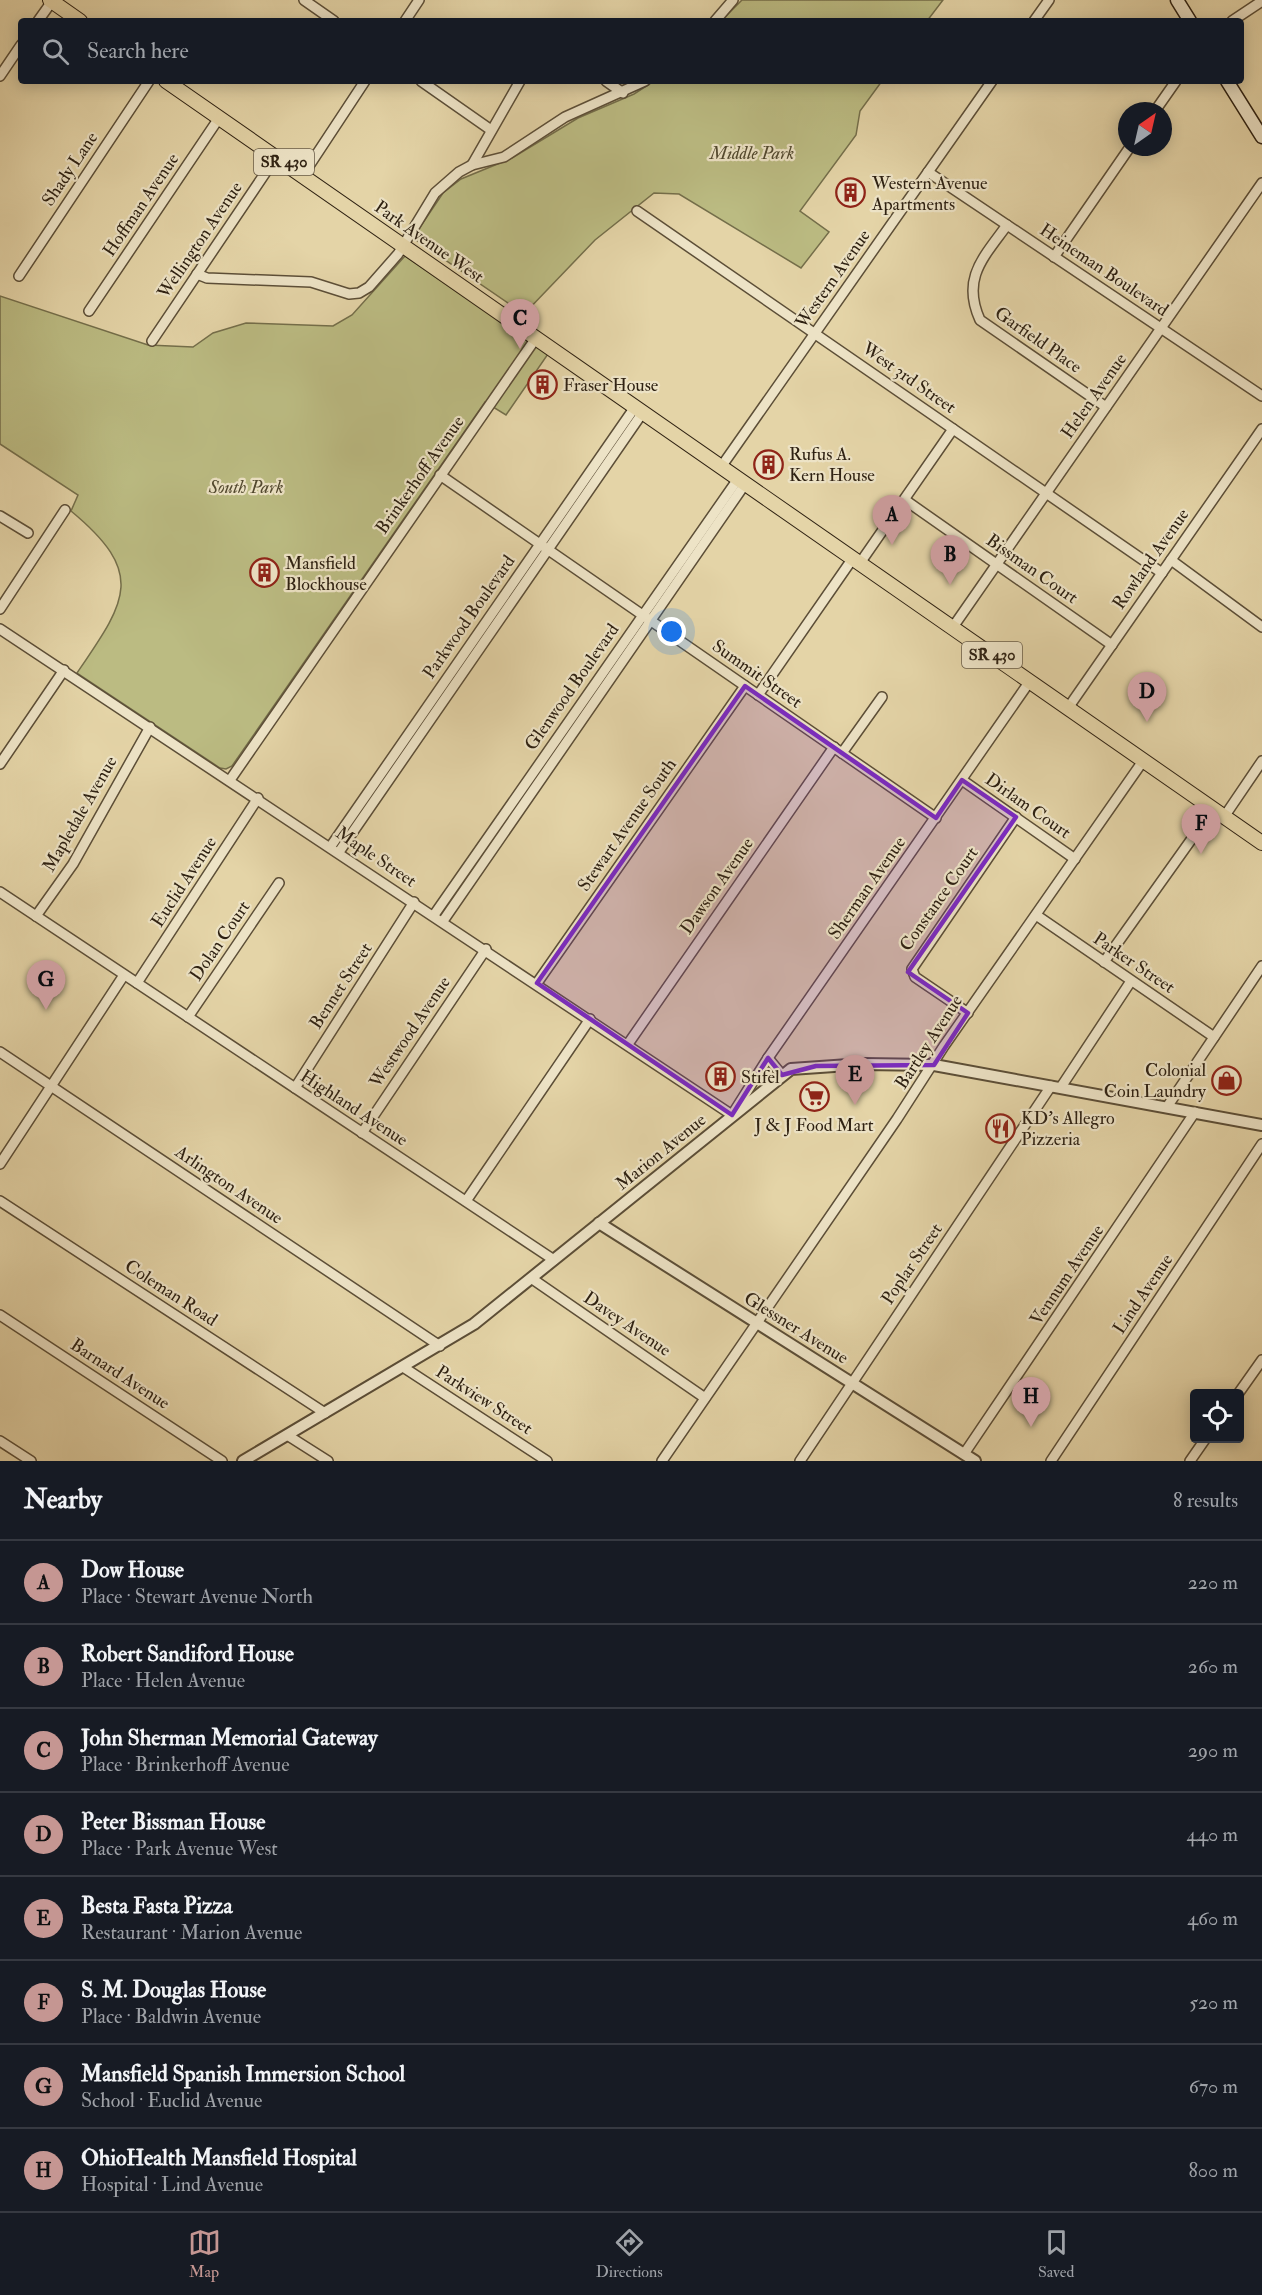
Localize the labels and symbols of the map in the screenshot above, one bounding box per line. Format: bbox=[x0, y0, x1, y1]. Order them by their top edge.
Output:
north arrow bbox=[1118, 102, 1172, 156]
street label: Shady Lane bbox=[37, 127, 103, 211]
park label: Middle Park bbox=[709, 142, 794, 165]
street label: Hoffman Avenue bbox=[98, 148, 184, 261]
road number: SR 430 bbox=[254, 149, 314, 175]
place label: Western Avenue Apartments bbox=[871, 172, 988, 216]
street label: Wellington Avenue bbox=[152, 177, 248, 304]
building icon: Western Avenue Apartments bbox=[835, 177, 867, 209]
street label: Park Avenue West bbox=[370, 196, 488, 288]
street label: Heineman Boulevard bbox=[1035, 218, 1173, 322]
street label: Western Avenue bbox=[790, 225, 876, 334]
pin: C bbox=[500, 300, 540, 349]
street label: Garfield Place bbox=[990, 302, 1086, 379]
street label: West 3rd Street bbox=[857, 337, 961, 419]
street label: Helen Avenue bbox=[1056, 348, 1132, 443]
building icon: Fraser House bbox=[526, 369, 558, 401]
place label: Fraser House bbox=[563, 374, 659, 397]
street label: Brinkerhoff Avenue bbox=[371, 411, 470, 539]
place label: Rufus A. Kern House bbox=[789, 443, 875, 487]
building icon: Rufus A. Kern House bbox=[752, 448, 784, 480]
park label: South Park bbox=[208, 476, 283, 499]
pin: A bbox=[872, 496, 912, 545]
street label: Rowland Avenue bbox=[1108, 504, 1195, 614]
street label: Bissman Court bbox=[982, 529, 1083, 609]
pin: B bbox=[930, 536, 970, 585]
street label: Parkwood Boulevard bbox=[418, 551, 520, 683]
place label: Mansfield Blockhouse bbox=[285, 552, 367, 596]
building icon: Mansfield Blockhouse bbox=[248, 557, 280, 589]
your location bbox=[657, 617, 686, 646]
street label: Glenwood Boulevard bbox=[520, 619, 624, 755]
street label: Summit Street bbox=[707, 635, 807, 714]
road number: SR 430 bbox=[962, 642, 1022, 668]
pin: D bbox=[1128, 672, 1166, 722]
street label: Mapledale Avenue bbox=[38, 752, 123, 876]
street label: Stewart Avenue South bbox=[572, 754, 682, 896]
street label: Dirlam Court bbox=[981, 768, 1076, 844]
pin: F bbox=[1182, 804, 1220, 854]
street label: Maple Street bbox=[331, 821, 421, 893]
street label: Euclid Avenue bbox=[146, 832, 222, 932]
street label: Sherman Avenue bbox=[823, 832, 911, 944]
street label: Dawson Avenue bbox=[675, 833, 759, 939]
street label: Constance Court bbox=[895, 842, 984, 956]
street label: Dolan Court bbox=[185, 896, 255, 986]
street label: Parker Street bbox=[1089, 927, 1179, 999]
street label: Bennet Street bbox=[305, 938, 378, 1034]
pin: G bbox=[26, 960, 66, 1010]
street label: Westwood Avenue bbox=[364, 972, 456, 1093]
street label: Bartley Avenue bbox=[890, 990, 968, 1093]
pin: E bbox=[836, 1056, 874, 1105]
place label: Colonial Coin Laundry bbox=[1104, 1059, 1207, 1103]
building icon: Stifel bbox=[704, 1061, 736, 1093]
shop icon: Colonial Coin Laundry bbox=[1211, 1064, 1243, 1096]
street label: Highland Avenue bbox=[296, 1065, 413, 1152]
place label: Stifel bbox=[741, 1066, 780, 1089]
supermarket icon: J & J Food Mart bbox=[798, 1080, 830, 1112]
place label: KD's Allegro Pizzeria bbox=[1021, 1107, 1115, 1151]
street label: Marion Avenue bbox=[611, 1108, 711, 1196]
restaurant icon: KD's Allegro Pizzeria bbox=[984, 1112, 1016, 1144]
place label: J & J Food Mart bbox=[753, 1114, 874, 1137]
street label: Arlington Avenue bbox=[170, 1140, 288, 1230]
street label: Poplar Street bbox=[876, 1219, 948, 1309]
street label: Vennum Avenue bbox=[1025, 1220, 1109, 1330]
street label: Lind Avenue bbox=[1108, 1249, 1178, 1338]
street label: Coleman Road bbox=[120, 1255, 222, 1332]
street label: Davey Avenue bbox=[579, 1286, 676, 1362]
street label: Glessner Avenue bbox=[739, 1287, 853, 1370]
street label: Barnard Avenue bbox=[66, 1333, 174, 1415]
street label: Parkview Street bbox=[431, 1360, 537, 1440]
pin: H bbox=[1012, 1378, 1050, 1427]

